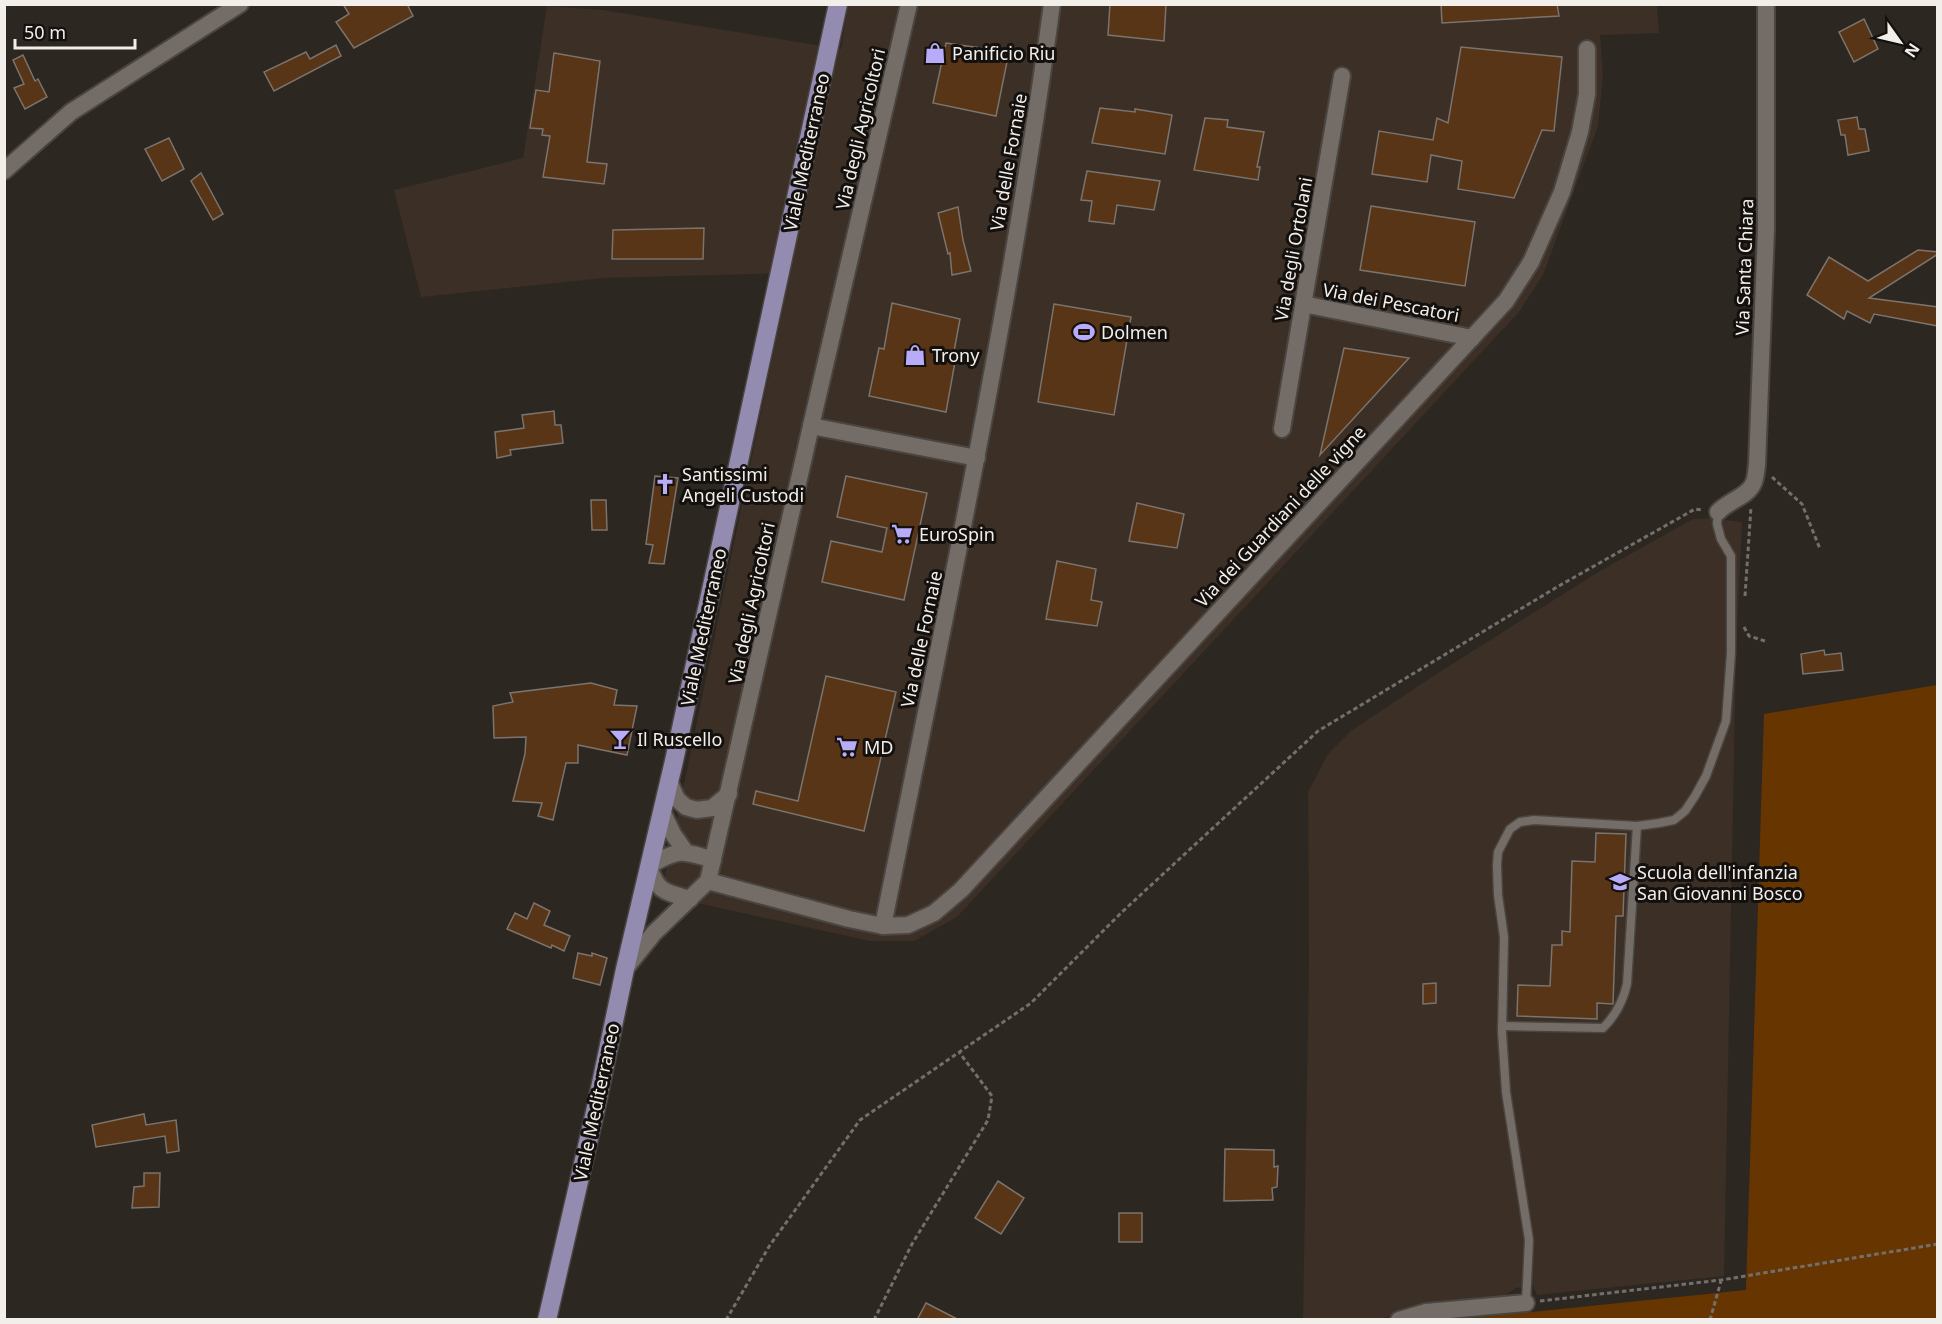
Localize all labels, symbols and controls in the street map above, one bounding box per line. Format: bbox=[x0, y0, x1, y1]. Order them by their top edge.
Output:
scale bar bbox=[15, 12, 135, 50]
north arrow bbox=[1870, 12, 1930, 72]
text: 50 m bbox=[24, 20, 66, 44]
text: N bbox=[1900, 39, 1925, 62]
shop icon: Panificio Riu bbox=[923, 41, 947, 65]
place label: Panificio Riu bbox=[952, 41, 1055, 65]
street label: Via degli Agricoltori bbox=[830, 46, 890, 212]
street label: Viale Mediterraneo bbox=[778, 71, 834, 233]
street label: Via delle Fornaie bbox=[984, 91, 1032, 233]
street label: Via degli Ortolani bbox=[1269, 175, 1317, 323]
street label: Via Santa Chiara bbox=[1730, 198, 1758, 336]
street label: Via dei Pescatori bbox=[1321, 277, 1461, 327]
sports icon: Dolmen bbox=[1072, 320, 1096, 344]
place label: Dolmen bbox=[1101, 320, 1168, 344]
shop icon: Trony bbox=[903, 343, 927, 367]
place label: Trony bbox=[932, 343, 980, 367]
street label: Via dei Guardiani delle vigne bbox=[1189, 420, 1371, 612]
place label: Santissimi Angeli Custodi bbox=[682, 462, 804, 507]
church icon: Santissimi Angeli Custodi bbox=[653, 472, 677, 496]
street label: Via degli Agricoltori bbox=[722, 520, 780, 686]
supermarket icon: EuroSpin bbox=[890, 522, 914, 546]
place label: EuroSpin bbox=[919, 522, 995, 546]
street label: Viale Mediterraneo bbox=[675, 546, 731, 708]
street label: Via delle Fornaie bbox=[895, 568, 947, 710]
bar icon: Il Ruscello bbox=[608, 727, 632, 751]
place label: Il Ruscello bbox=[637, 727, 722, 751]
supermarket icon: MD bbox=[835, 735, 859, 759]
place label: MD bbox=[864, 735, 893, 759]
place label: Scuola dell'infanzia San Giovanni Bosco bbox=[1637, 860, 1803, 905]
school or university icon: Scuola dell'infanzia San Giovanni Bosco bbox=[1608, 870, 1632, 894]
street label: Viale Mediterraneo bbox=[568, 1021, 624, 1183]

